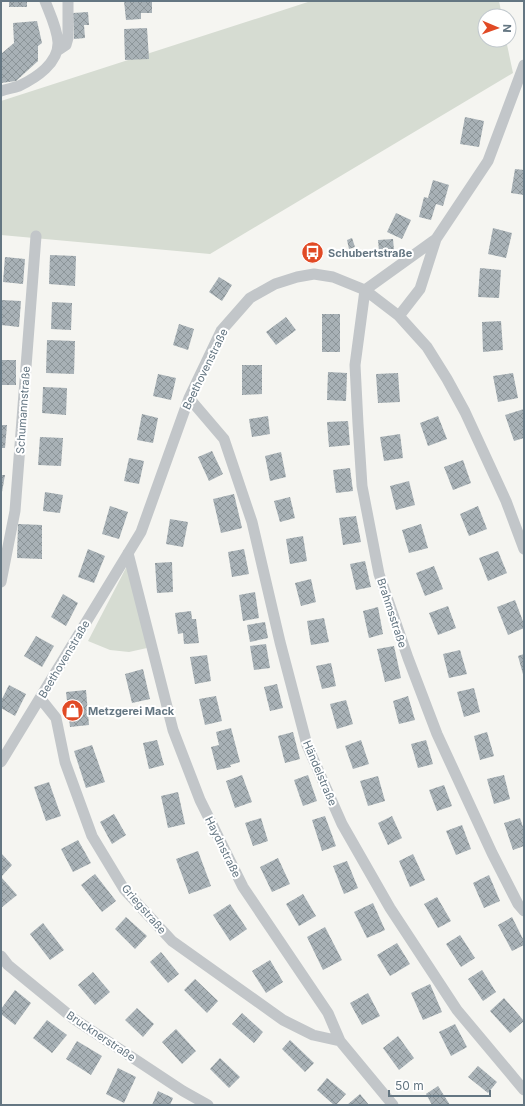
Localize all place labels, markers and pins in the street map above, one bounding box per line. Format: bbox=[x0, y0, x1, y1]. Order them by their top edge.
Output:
bus stop icon: Schubertstraße bbox=[300, 240, 326, 266]
place label: Schubertstraße bbox=[328, 246, 413, 260]
shop icon: Metzgerei Mack bbox=[60, 698, 86, 724]
place label: Metzgerei Mack bbox=[88, 704, 175, 718]

